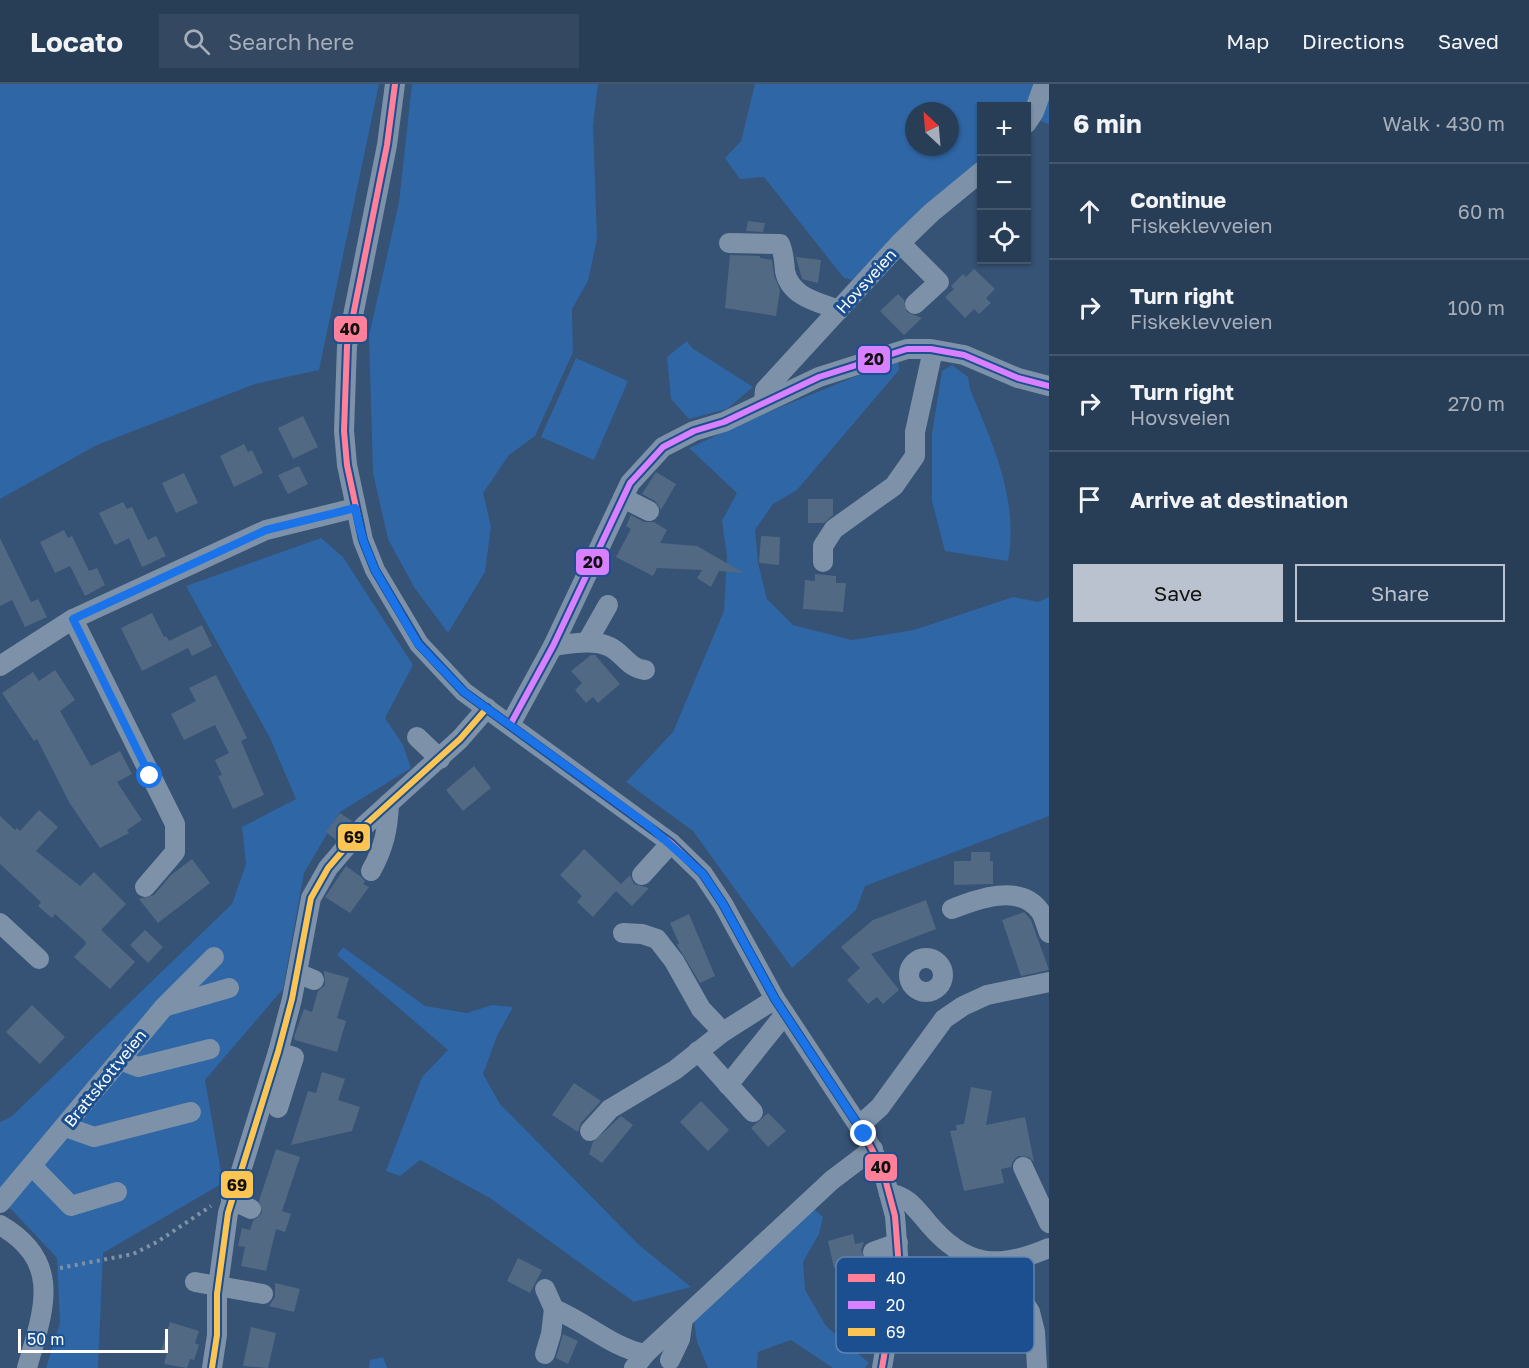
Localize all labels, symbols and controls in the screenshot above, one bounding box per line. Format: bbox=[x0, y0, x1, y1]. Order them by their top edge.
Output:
search box bbox=[159, 14, 579, 68]
text: Locato bbox=[30, 25, 123, 58]
icon: search bbox=[180, 25, 213, 58]
text: Search here bbox=[228, 28, 354, 55]
text: Map bbox=[1226, 28, 1269, 54]
text: Directions bbox=[1302, 28, 1405, 54]
text: Saved bbox=[1438, 28, 1499, 54]
north arrow bbox=[905, 102, 959, 156]
map controls bbox=[977, 102, 1031, 264]
button: + bbox=[977, 102, 1031, 156]
text: 6 min bbox=[1073, 108, 1142, 139]
text: Walk · 430 m bbox=[1383, 111, 1505, 135]
button: − bbox=[977, 156, 1031, 210]
text: Continue bbox=[1130, 186, 1226, 213]
icon: ahead bbox=[1073, 195, 1106, 228]
text: 60 m bbox=[1458, 199, 1505, 223]
button: locate bbox=[977, 210, 1031, 264]
text: Fiskeklevveien bbox=[1130, 213, 1273, 237]
street label: Hovsveien bbox=[832, 245, 900, 317]
text: Turn right bbox=[1130, 282, 1234, 309]
icon: right bbox=[1073, 291, 1106, 324]
text: 100 m bbox=[1448, 295, 1505, 319]
text: Fiskeklevveien bbox=[1130, 309, 1273, 333]
line badge: 40 bbox=[333, 315, 368, 343]
text: 40 bbox=[340, 319, 360, 339]
line badge: 20 bbox=[857, 345, 891, 374]
text: 20 bbox=[864, 349, 884, 369]
text: Turn right bbox=[1130, 378, 1234, 405]
icon: right bbox=[1073, 387, 1106, 420]
text: 270 m bbox=[1448, 391, 1505, 415]
text: Hovsveien bbox=[1130, 405, 1230, 429]
icon: arrive bbox=[1073, 483, 1106, 516]
text: Arrive at destination bbox=[1130, 486, 1348, 513]
line badge: 20 bbox=[575, 548, 610, 576]
text: 20 bbox=[583, 552, 603, 572]
button: Save bbox=[1073, 564, 1283, 622]
button: Share bbox=[1295, 564, 1505, 622]
route start bbox=[136, 762, 162, 788]
line badge: 69 bbox=[337, 823, 371, 852]
text: 69 bbox=[344, 827, 364, 847]
street label: Brattskottveien bbox=[60, 1025, 150, 1131]
route end bbox=[850, 1120, 876, 1146]
line badge: 40 bbox=[864, 1153, 898, 1182]
text: 40 bbox=[871, 1157, 891, 1177]
line badge: 69 bbox=[220, 1170, 254, 1199]
text: 69 bbox=[227, 1175, 247, 1195]
legend bbox=[836, 1257, 1034, 1353]
text: 40 bbox=[886, 1268, 906, 1288]
text: 20 bbox=[886, 1295, 905, 1315]
text: 69 bbox=[886, 1322, 905, 1342]
scale bar bbox=[18, 1326, 168, 1354]
text: 50 m bbox=[27, 1329, 64, 1349]

